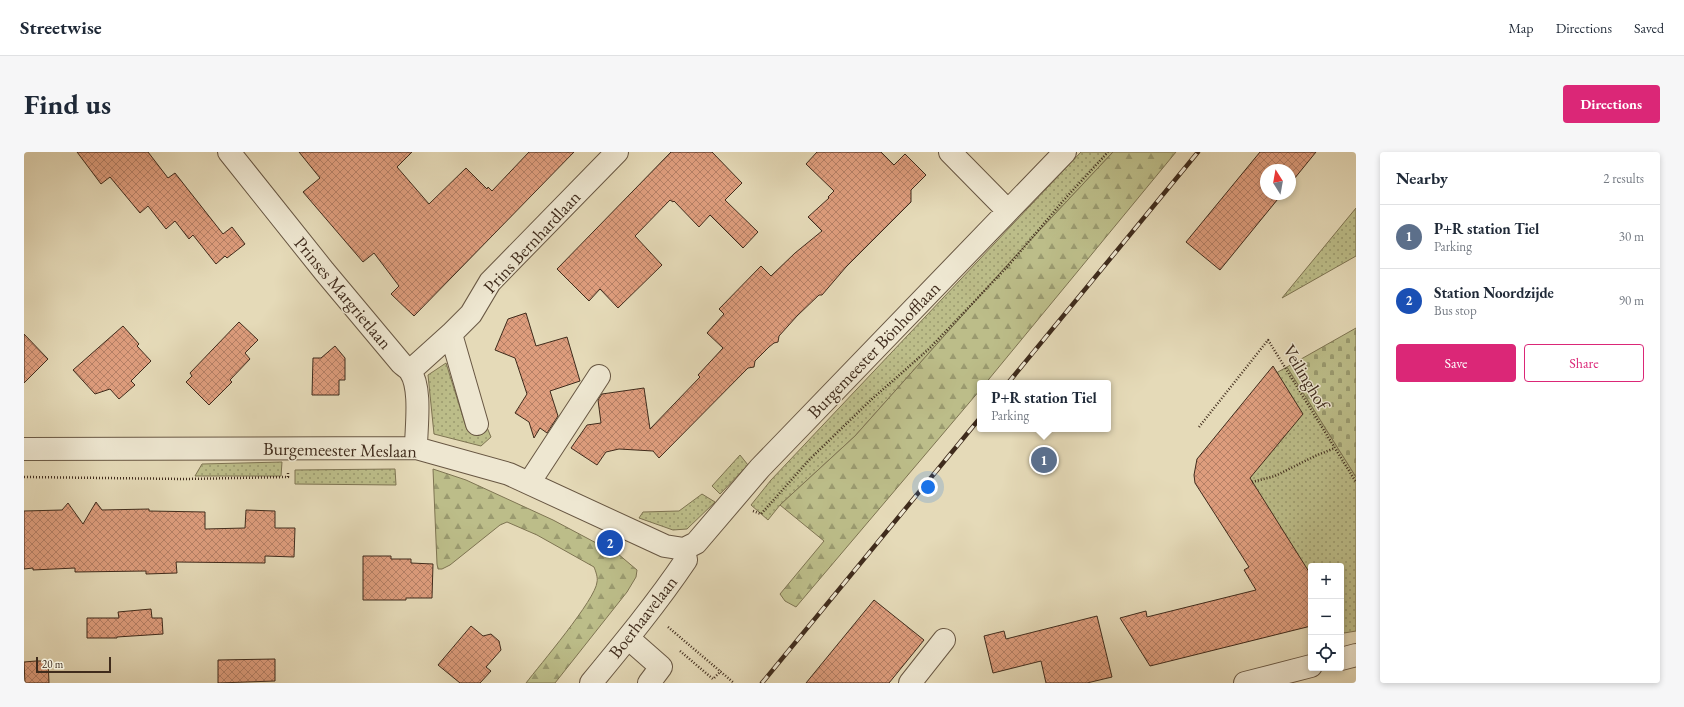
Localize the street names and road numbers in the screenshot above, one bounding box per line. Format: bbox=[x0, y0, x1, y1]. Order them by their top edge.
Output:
street label: Prins Bernhardlaan bbox=[478, 185, 585, 298]
street label: Prinses Margrietlaan bbox=[289, 232, 398, 354]
street label: Burgemeester Bönhofflaan bbox=[802, 276, 945, 423]
street label: Veilinghof bbox=[1278, 340, 1336, 415]
street label: Burgemeester Meslaan bbox=[263, 437, 418, 462]
street label: Boerhaavelaan bbox=[603, 570, 682, 663]

